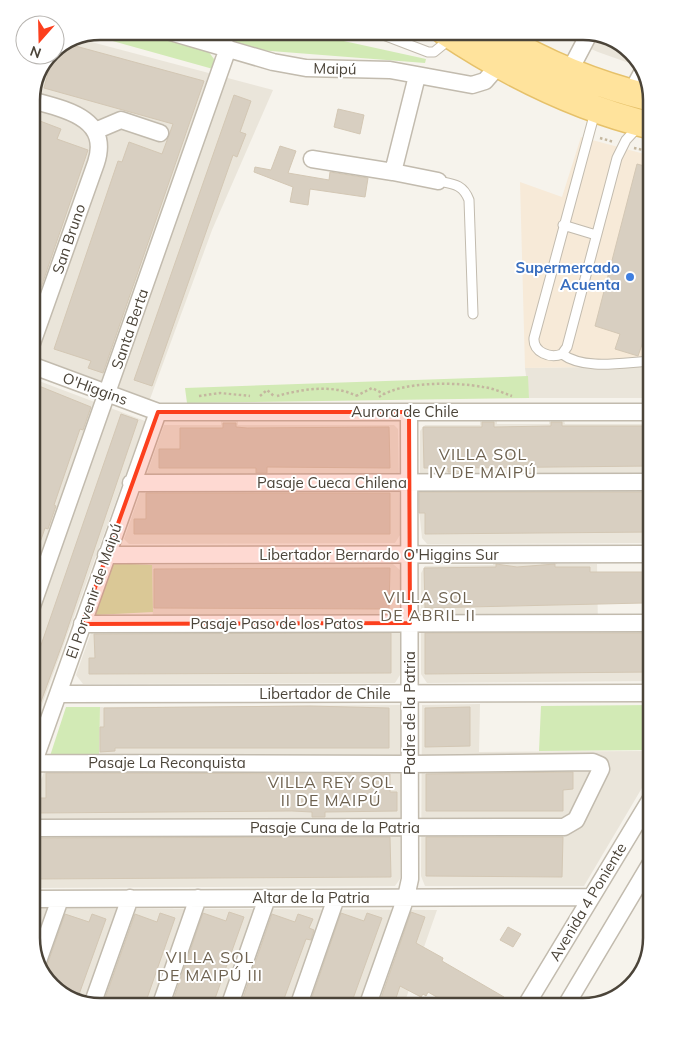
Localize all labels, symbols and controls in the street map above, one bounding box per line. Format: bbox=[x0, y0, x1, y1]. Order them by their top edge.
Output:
north arrow bbox=[15, 15, 65, 65]
text: N bbox=[28, 42, 44, 62]
street label: Maipú bbox=[313, 59, 357, 78]
street label: San Bruno bbox=[48, 201, 89, 276]
place label: Supermercado Acuenta bbox=[515, 258, 620, 294]
marker: Supermercado Acuenta bbox=[624, 271, 636, 283]
street label: Santa Berta bbox=[107, 286, 152, 372]
street label: O'Higgins bbox=[60, 368, 130, 409]
street label: Aurora de Chile bbox=[351, 402, 459, 421]
district label: VILLA SOL IV DE MAIPÚ bbox=[429, 444, 537, 482]
street label: Pasaje Cueca Chilena bbox=[257, 473, 407, 492]
street label: El Porvenir de Maipú bbox=[61, 521, 126, 661]
street label: Libertador Bernardo O'Higgins Sur bbox=[259, 545, 499, 564]
district label: VILLA SOL DE ABRIL II bbox=[380, 587, 476, 625]
street label: Pasaje Paso de los Patos bbox=[191, 614, 363, 633]
street label: Padre de la Patria bbox=[400, 651, 419, 775]
street label: Libertador de Chile bbox=[259, 684, 391, 703]
street label: Pasaje La Reconquista bbox=[88, 753, 246, 772]
district label: VILLA REY SOL II DE MAIPÚ bbox=[268, 772, 394, 810]
street label: Pasaje Cuna de la Patria bbox=[250, 818, 420, 837]
street label: Avenida 4 Poniente bbox=[545, 839, 630, 964]
street label: Altar de la Patria bbox=[252, 888, 370, 907]
district label: VILLA SOL DE MAIPÚ III bbox=[157, 947, 263, 985]

